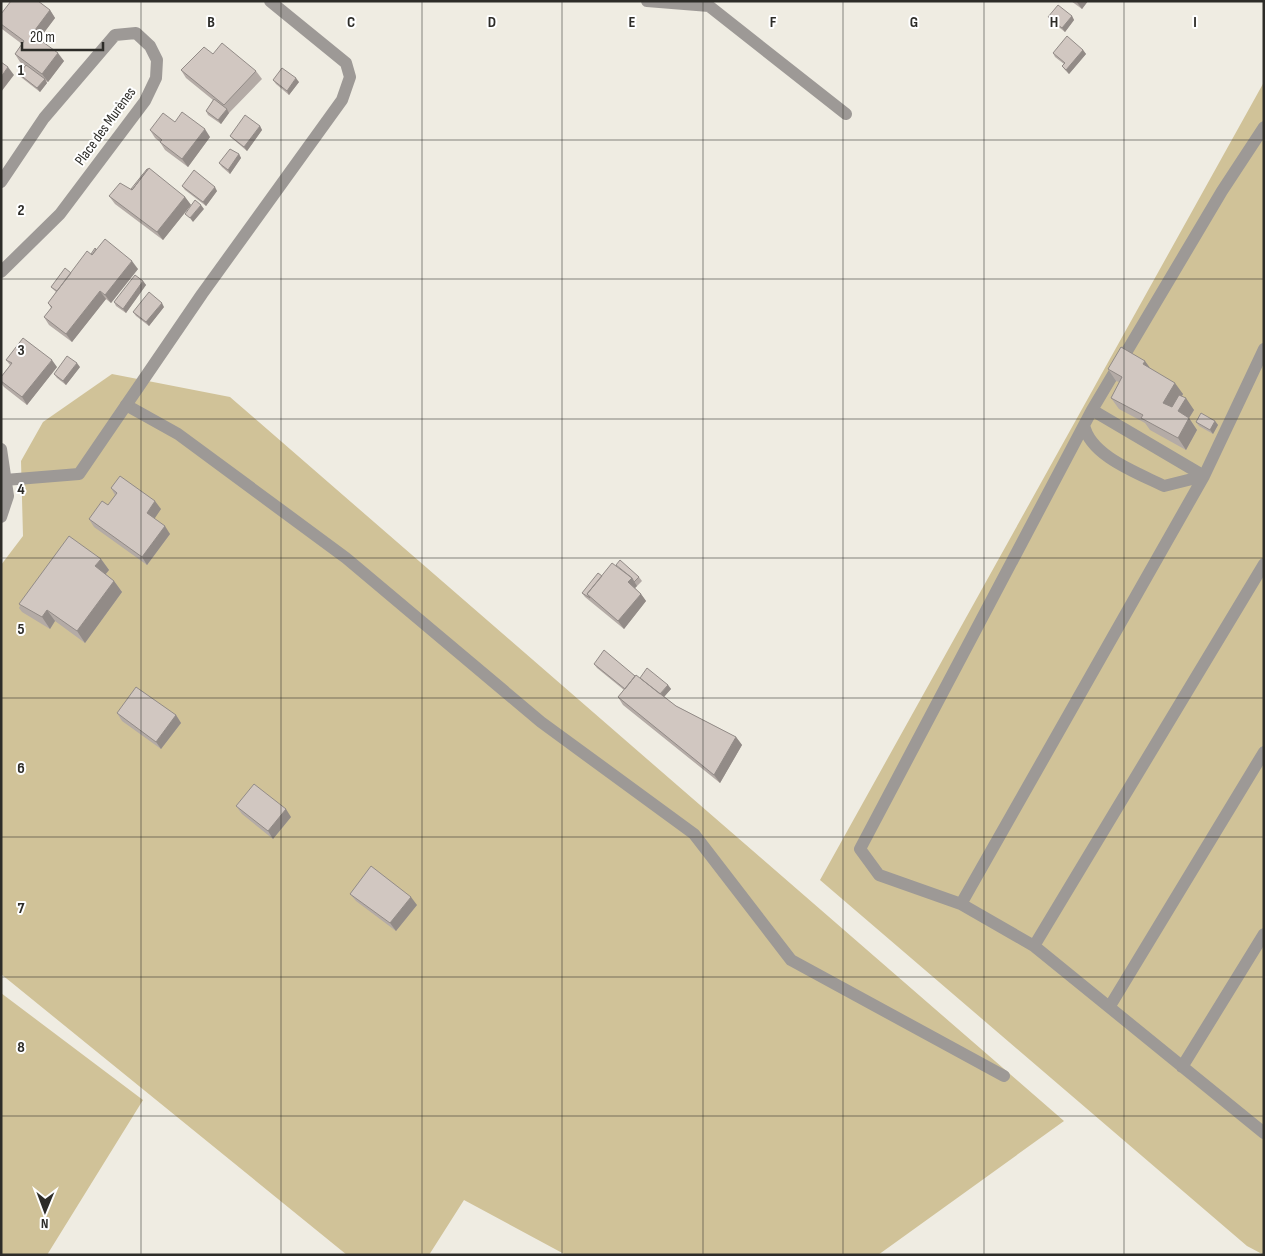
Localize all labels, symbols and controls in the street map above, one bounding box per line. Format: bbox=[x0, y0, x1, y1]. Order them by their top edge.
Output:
text: B bbox=[207, 13, 215, 32]
text: C bbox=[347, 13, 355, 32]
text: D bbox=[488, 13, 496, 32]
text: E bbox=[629, 13, 636, 32]
text: F bbox=[770, 13, 777, 32]
text: G bbox=[910, 13, 918, 32]
text: H bbox=[1050, 13, 1058, 32]
text: I bbox=[1193, 13, 1197, 32]
scale bar bbox=[22, 20, 104, 52]
text: 20 m bbox=[30, 28, 55, 47]
text: 1 bbox=[18, 61, 25, 80]
street label: Place des Murènes bbox=[71, 83, 140, 169]
text: 2 bbox=[17, 201, 25, 220]
text: 3 bbox=[17, 341, 25, 360]
text: 4 bbox=[17, 480, 25, 499]
text: 5 bbox=[17, 620, 25, 639]
text: 6 bbox=[17, 759, 25, 778]
text: 7 bbox=[18, 899, 25, 918]
text: 8 bbox=[17, 1038, 25, 1057]
north arrow bbox=[20, 1186, 70, 1236]
text: N bbox=[41, 1215, 49, 1232]

